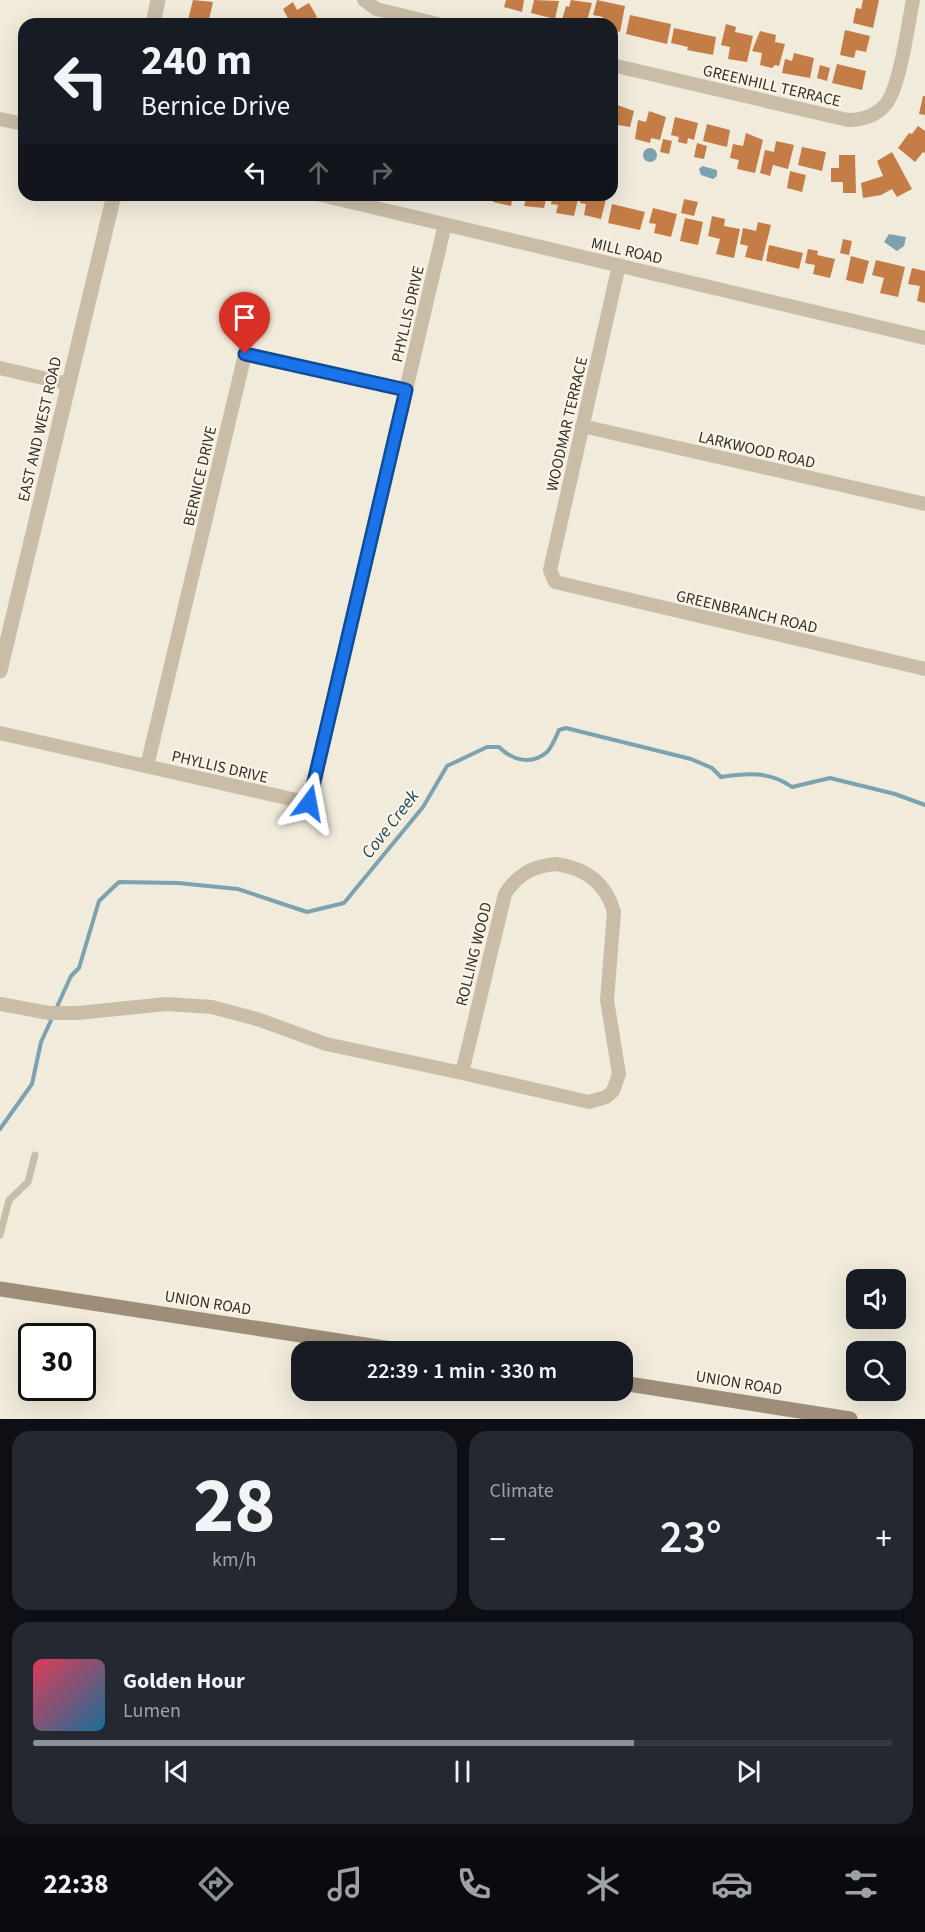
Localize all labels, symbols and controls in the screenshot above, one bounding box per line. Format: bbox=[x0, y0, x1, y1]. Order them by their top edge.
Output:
text: 240 m bbox=[141, 31, 252, 91]
icon: left bbox=[42, 42, 120, 120]
street label: GREENHILL TERRACE bbox=[701, 59, 843, 113]
text: Bernice Drive bbox=[141, 87, 290, 126]
icon: left bbox=[239, 156, 272, 189]
icon: ahead bbox=[302, 156, 335, 189]
icon: right bbox=[365, 156, 398, 189]
street label: MILL ROAD bbox=[589, 232, 665, 270]
street label: PHYLLIS DRIVE bbox=[386, 264, 430, 365]
pin bbox=[219, 292, 270, 354]
icon: arrive bbox=[228, 301, 261, 334]
street label: EAST AND WEST ROAD bbox=[13, 354, 67, 504]
street label: WOODMAR TERRACE bbox=[541, 355, 593, 494]
street label: BERNICE DRIVE bbox=[178, 424, 222, 528]
street label: LARKWOOD ROAD bbox=[696, 426, 818, 474]
street label: GREENBRANCH ROAD bbox=[674, 585, 820, 639]
street label: PHYLLIS DRIVE bbox=[169, 745, 270, 789]
position arrow bbox=[277, 771, 341, 835]
water label: Cove Creek bbox=[356, 784, 425, 864]
street label: ROLLING WOOD bbox=[450, 900, 498, 1009]
map controls bbox=[846, 1269, 906, 1401]
button: sound bbox=[846, 1269, 906, 1329]
street label: UNION ROAD bbox=[163, 1285, 253, 1321]
speed limit sign: 30 bbox=[18, 1323, 96, 1401]
button: search bbox=[846, 1341, 906, 1401]
text: 22:39 · 1 min · 330 m bbox=[367, 1355, 557, 1387]
street label: UNION ROAD bbox=[694, 1365, 784, 1401]
text: 28 bbox=[193, 1451, 275, 1562]
text: Climate bbox=[490, 1477, 554, 1505]
text: 23° bbox=[660, 1506, 722, 1570]
text: − bbox=[490, 1516, 506, 1563]
text: + bbox=[876, 1516, 892, 1563]
text: km/h bbox=[212, 1546, 256, 1574]
text: Golden Hour bbox=[123, 1665, 245, 1697]
text: Lumen bbox=[123, 1697, 181, 1725]
icon: previous bbox=[160, 1755, 193, 1788]
icon: pause bbox=[446, 1755, 479, 1788]
icon: next bbox=[732, 1755, 765, 1788]
icon: directions bbox=[195, 1863, 237, 1905]
icon: music bbox=[324, 1863, 366, 1905]
icon: phone bbox=[453, 1863, 495, 1905]
icon: climate bbox=[582, 1863, 624, 1905]
icon: car bbox=[711, 1863, 753, 1905]
icon: filters bbox=[840, 1863, 882, 1905]
text: 22:38 bbox=[43, 1865, 109, 1904]

